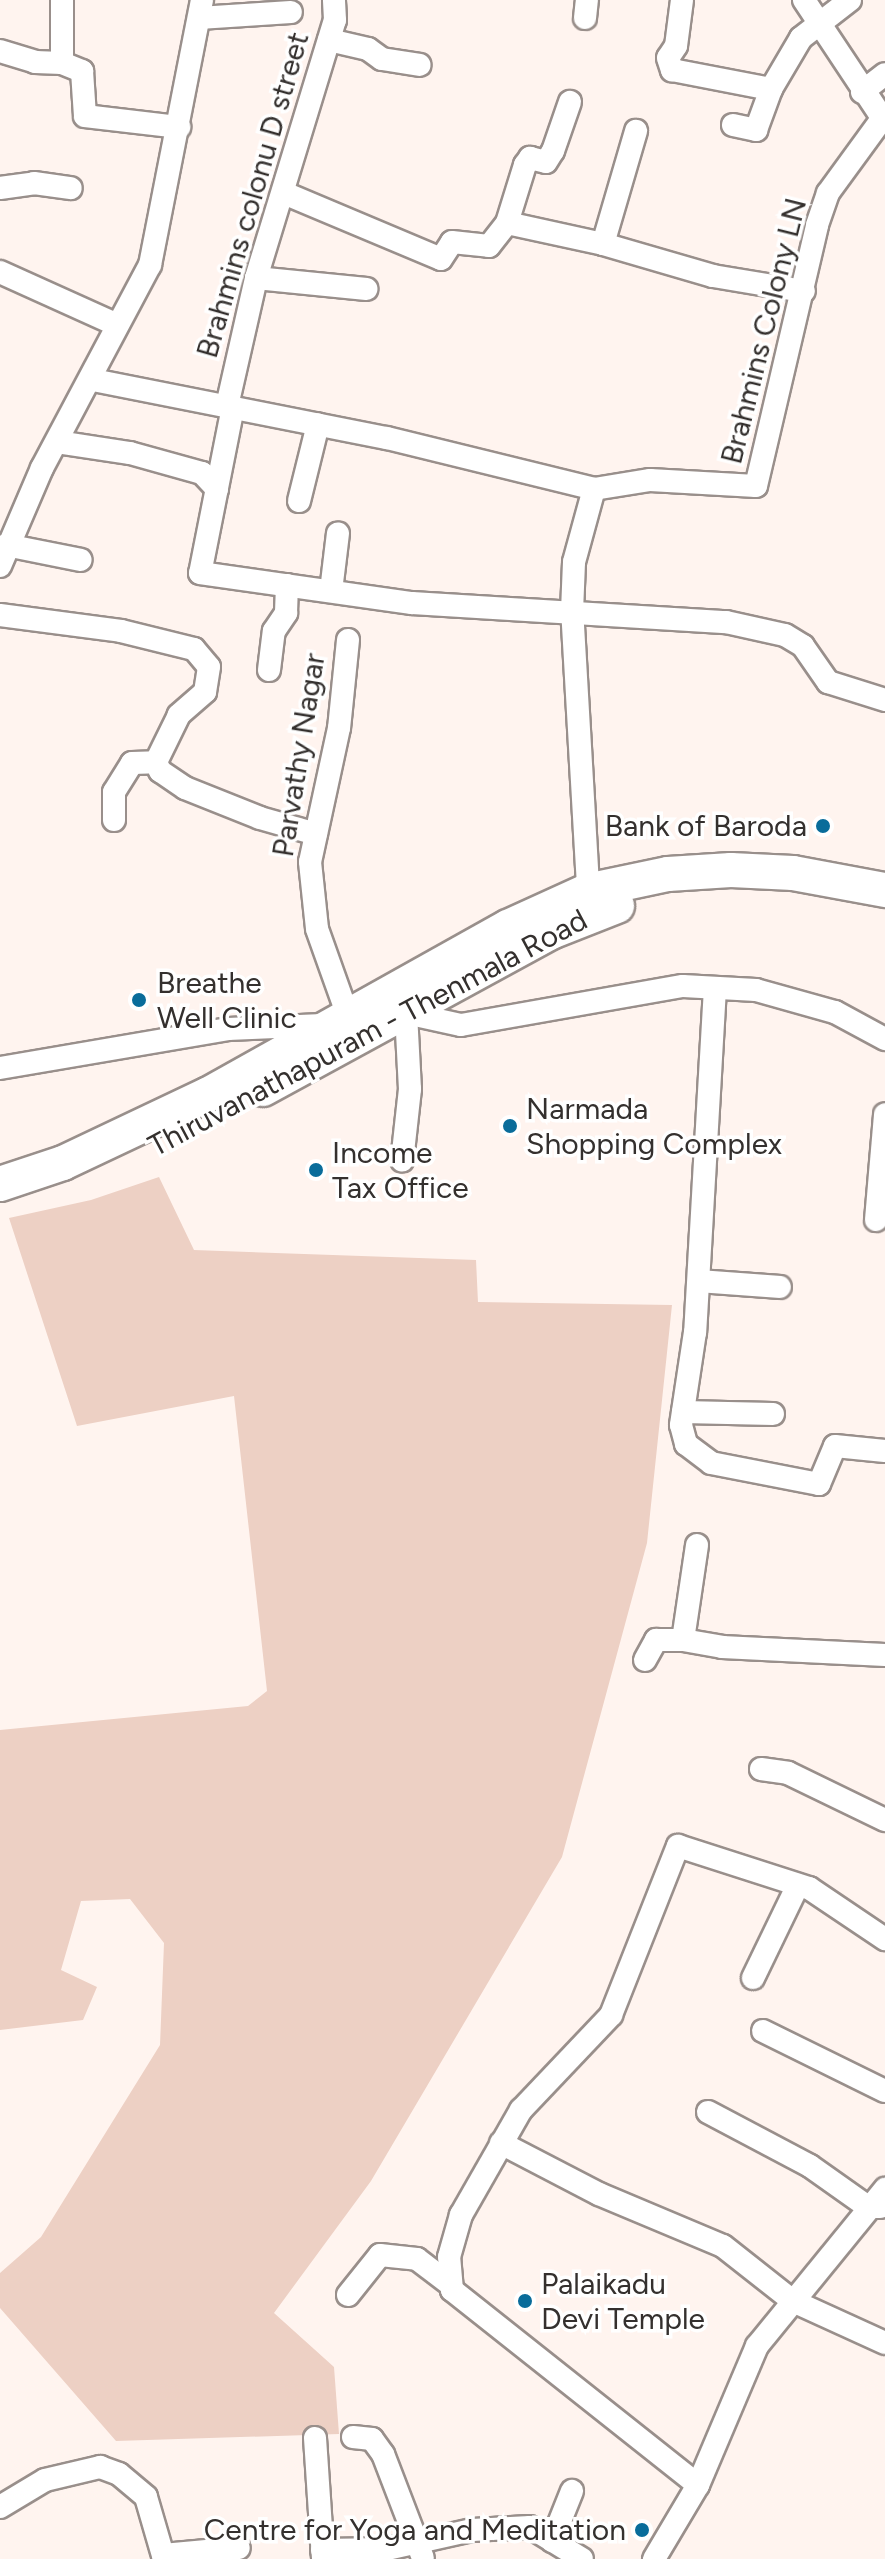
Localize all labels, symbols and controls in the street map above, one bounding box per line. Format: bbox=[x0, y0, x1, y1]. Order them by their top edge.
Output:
street label: Brahmins colonu D street bbox=[189, 28, 317, 362]
street label: Brahmins Colony LN bbox=[714, 194, 814, 468]
street label: Parvathy Nagar bbox=[265, 651, 333, 859]
place label: Bank of Baroda bbox=[605, 808, 807, 844]
marker: Bank of Baroda bbox=[814, 817, 832, 835]
street label: Thiruvanathapuram - Thenmala Road bbox=[143, 902, 593, 1164]
place label: Breathe Well Clinic bbox=[157, 965, 297, 1036]
marker: Breathe Well Clinic bbox=[128, 989, 150, 1011]
place label: Narmada Shopping Complex bbox=[526, 1091, 782, 1162]
marker: Narmada Shopping Complex bbox=[501, 1117, 519, 1135]
place label: Income Tax Office bbox=[332, 1135, 469, 1206]
marker: Income Tax Office bbox=[307, 1161, 325, 1179]
place label: Palaikadu Devi Temple bbox=[541, 2266, 705, 2336]
marker: Palaikadu Devi Temple bbox=[516, 2292, 534, 2310]
place label: Centre for Yoga and Meditation bbox=[204, 2512, 626, 2548]
marker: Centre for Yoga and Meditation bbox=[633, 2521, 651, 2539]

